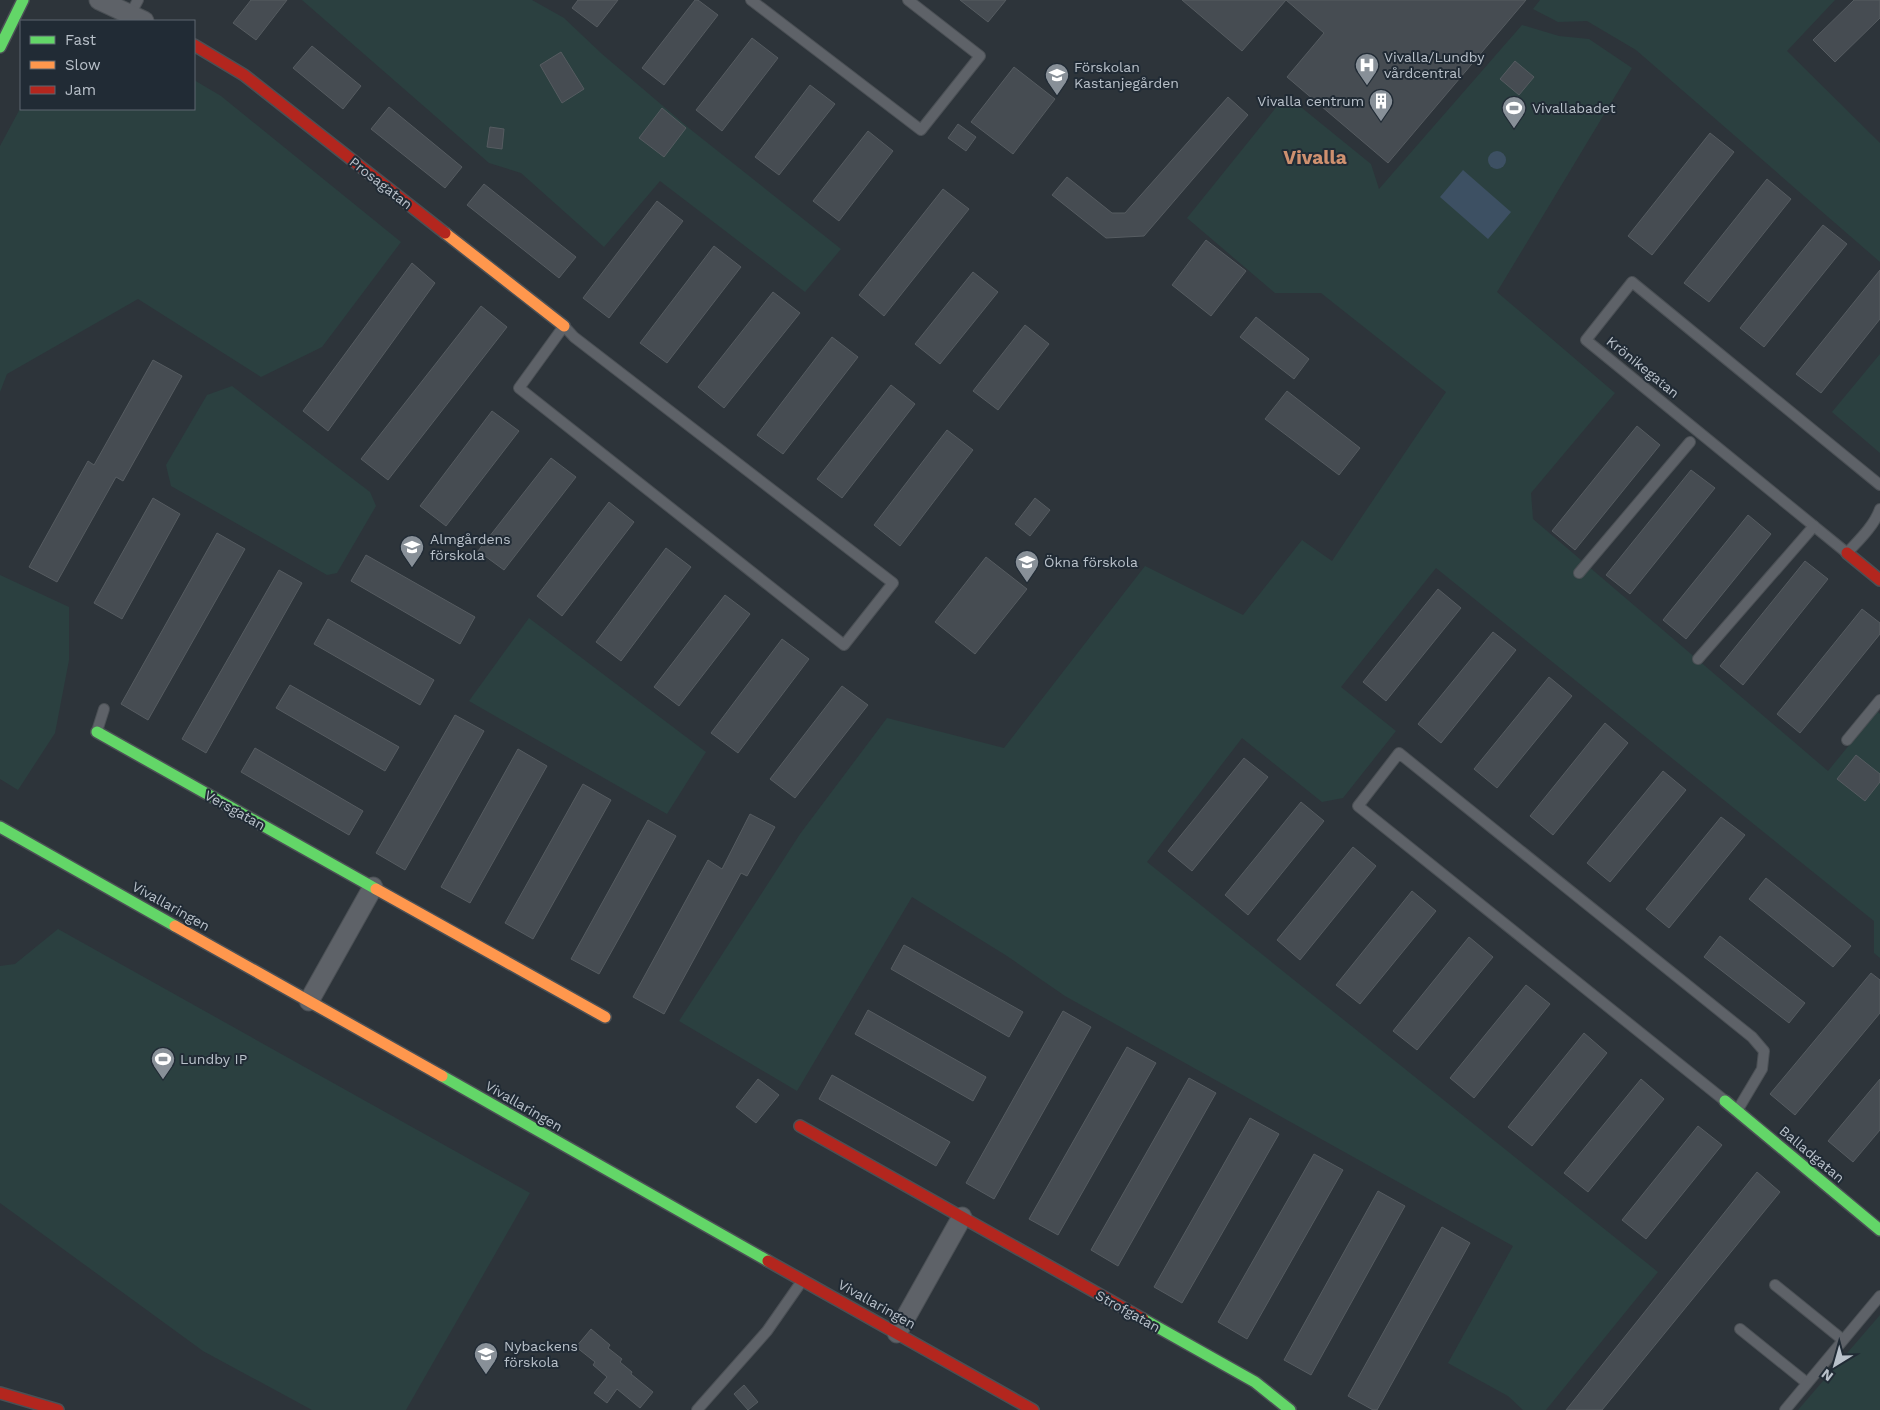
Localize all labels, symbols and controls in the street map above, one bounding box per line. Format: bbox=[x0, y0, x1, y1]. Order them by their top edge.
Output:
legend bbox=[20, 20, 195, 110]
text: Fast bbox=[65, 31, 97, 49]
place label: Vivalla/Lundby vårdcentral bbox=[1384, 49, 1485, 81]
hospital icon: Vivalla/Lundby vårdcentral bbox=[1354, 52, 1380, 86]
text: Slow bbox=[65, 56, 101, 74]
place label: Förskolan Kastanjegården bbox=[1074, 59, 1179, 91]
school or university icon: Förskolan Kastanjegården bbox=[1044, 62, 1070, 96]
text: Jam bbox=[65, 81, 96, 99]
building icon: Vivalla centrum bbox=[1368, 88, 1394, 122]
place label: Vivalla centrum bbox=[1257, 93, 1364, 109]
sports icon: Vivallabadet bbox=[1501, 95, 1527, 129]
place label: Vivallabadet bbox=[1532, 100, 1616, 116]
district label: Vivalla bbox=[1283, 146, 1347, 169]
street label: Prosagatan bbox=[346, 154, 416, 212]
street label: Krönikegatan bbox=[1603, 333, 1683, 401]
place label: Almgårdens förskola bbox=[430, 531, 511, 563]
school or university icon: Almgårdens förskola bbox=[399, 534, 425, 568]
school or university icon: Ökna förskola bbox=[1014, 549, 1040, 583]
place label: Ökna förskola bbox=[1044, 554, 1138, 570]
street label: Versgatan bbox=[202, 787, 268, 833]
street label: Vivallaringen bbox=[129, 878, 213, 934]
sports icon: Lundby IP bbox=[150, 1046, 176, 1080]
place label: Lundby IP bbox=[180, 1051, 247, 1067]
street label: Vivallaringen bbox=[482, 1077, 566, 1135]
street label: Balladgatan bbox=[1776, 1122, 1848, 1186]
street label: Vivallaringen bbox=[835, 1276, 919, 1332]
street label: Strofgatan bbox=[1093, 1287, 1163, 1335]
place label: Nybackens förskola bbox=[504, 1338, 578, 1370]
north arrow bbox=[1810, 1340, 1860, 1390]
school or university icon: Nybackens förskola bbox=[473, 1341, 499, 1375]
text: N bbox=[1818, 1366, 1836, 1385]

